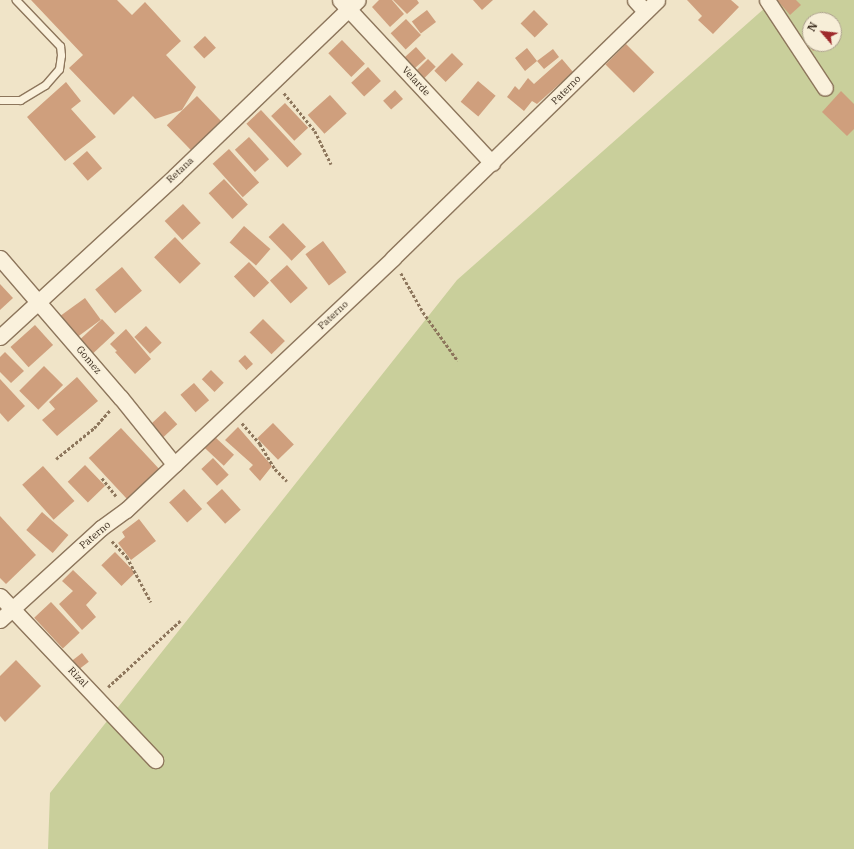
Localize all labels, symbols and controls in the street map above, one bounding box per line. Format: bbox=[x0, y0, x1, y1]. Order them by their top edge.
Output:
north arrow bbox=[802, 12, 842, 52]
text: N bbox=[804, 20, 821, 34]
street label: Velarde bbox=[399, 64, 433, 98]
street label: Paterno bbox=[549, 73, 583, 107]
street label: Retana bbox=[164, 154, 196, 186]
street label: Paterno bbox=[315, 298, 351, 332]
street label: Gomez bbox=[74, 344, 104, 376]
street label: Paterno bbox=[77, 519, 113, 551]
street label: Rizal bbox=[66, 664, 90, 690]

